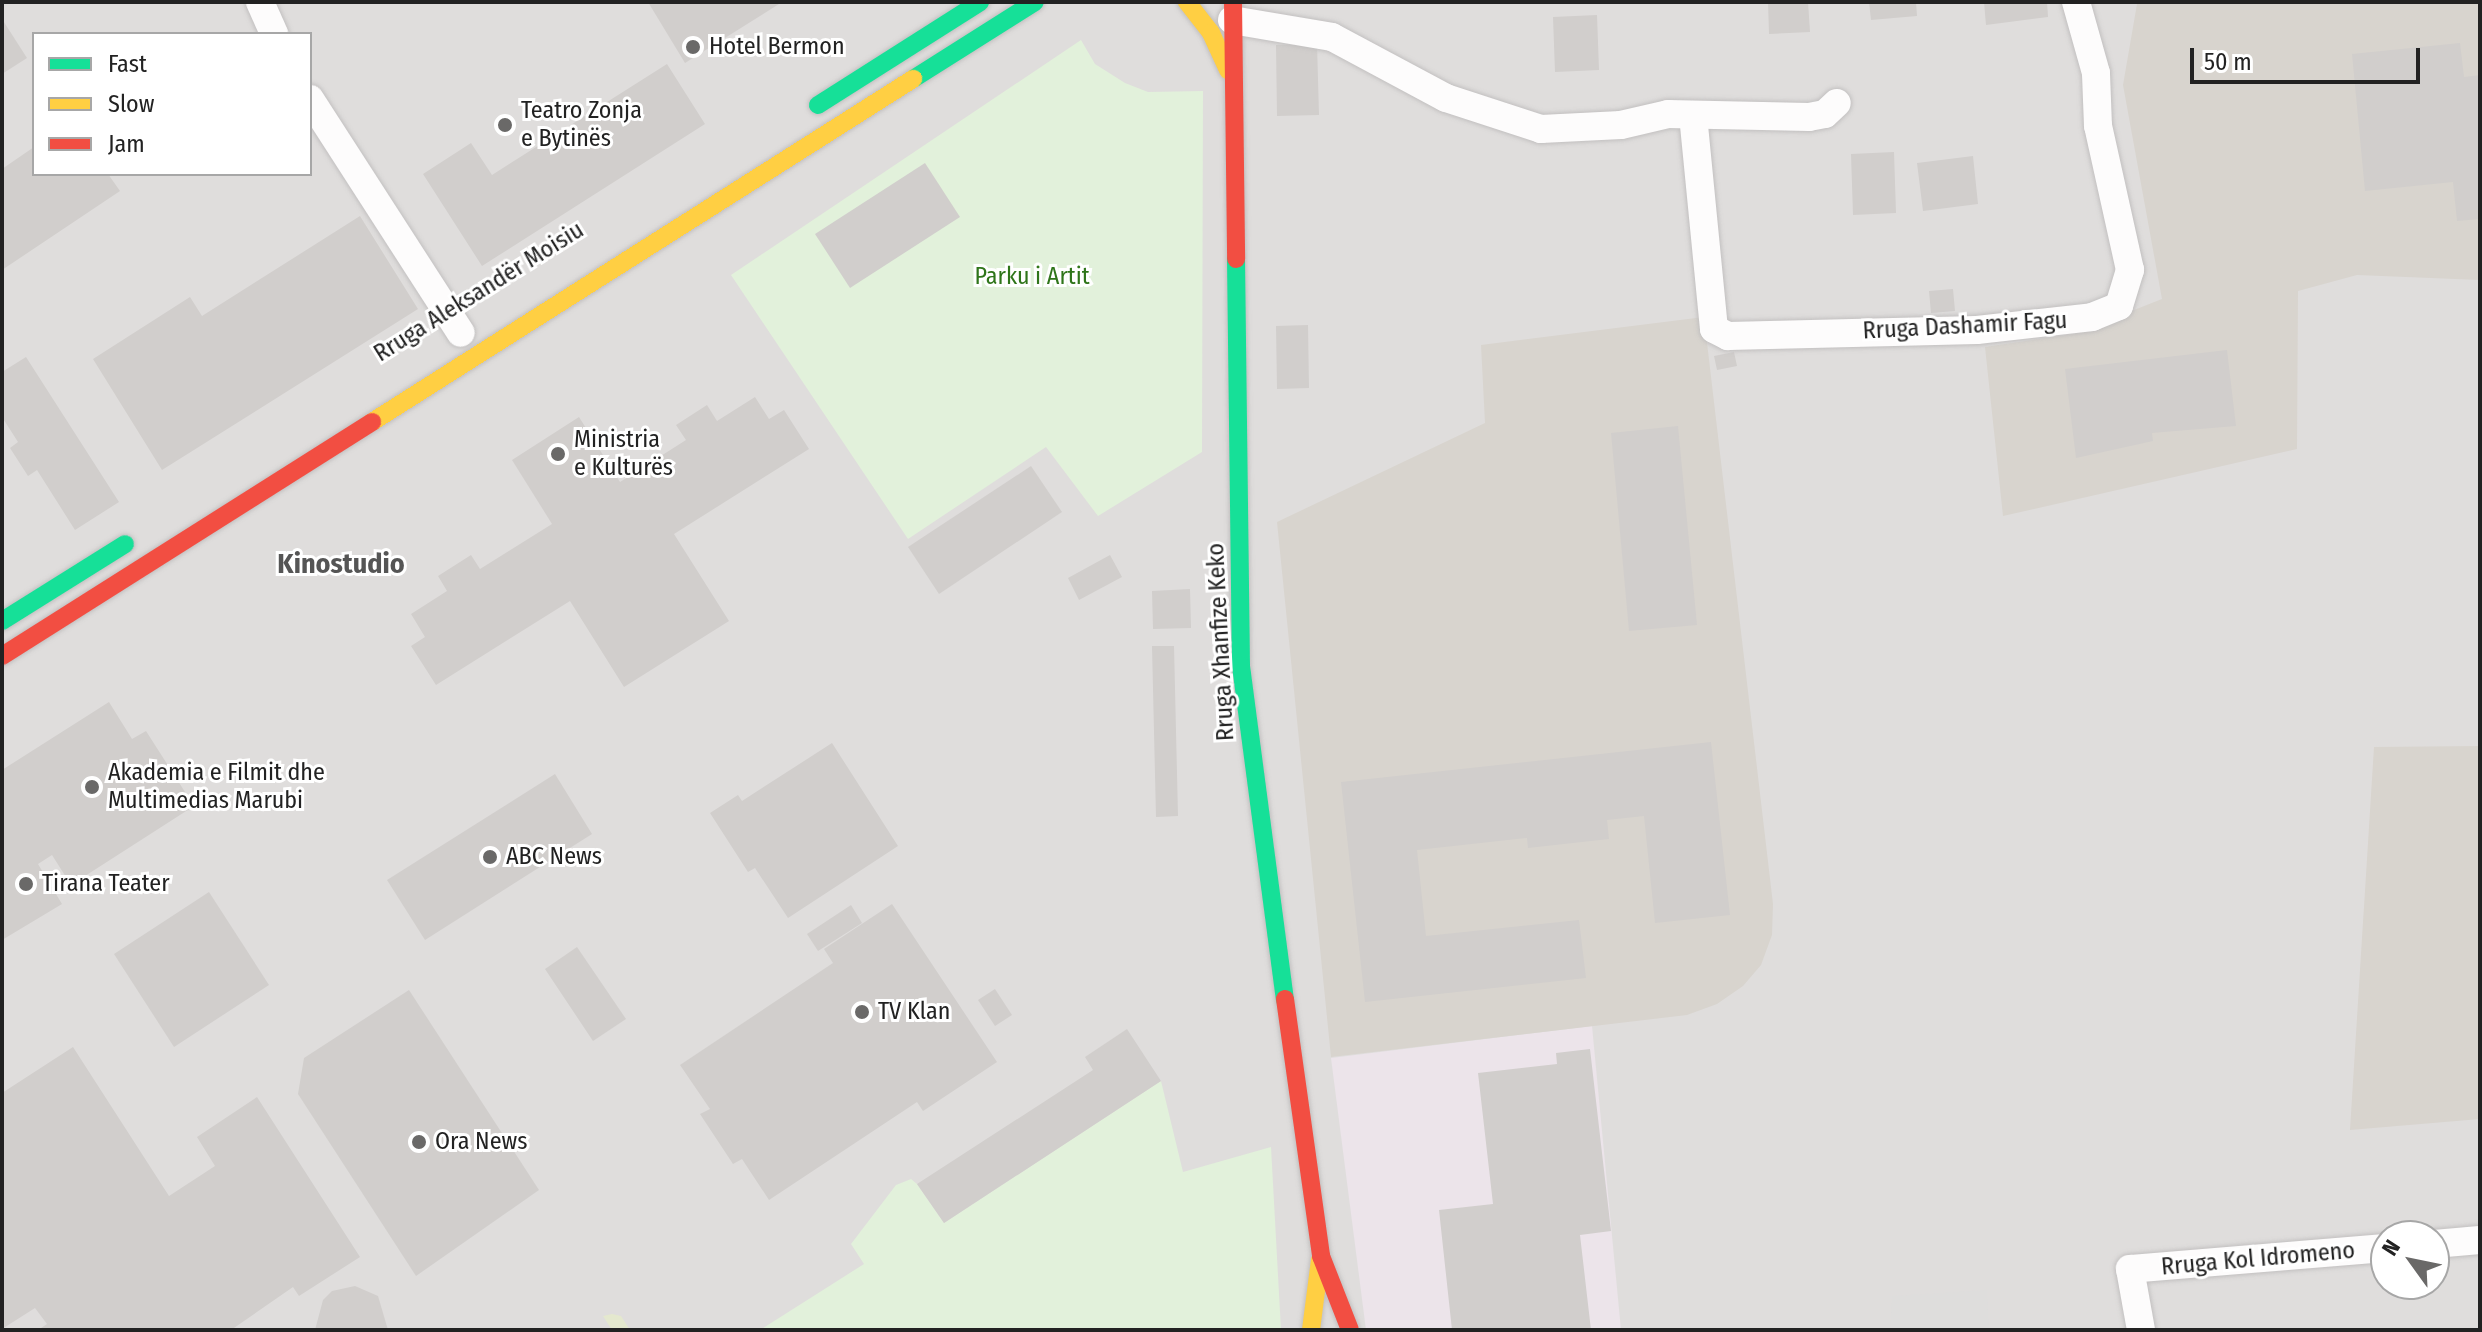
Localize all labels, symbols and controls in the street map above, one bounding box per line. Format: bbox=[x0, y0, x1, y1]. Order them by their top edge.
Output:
legend bbox=[32, 32, 312, 176]
scale bar bbox=[2194, 32, 2424, 82]
place label: Hotel Bermon bbox=[709, 33, 845, 61]
marker: Hotel Bermon bbox=[684, 38, 702, 56]
text: 50 m bbox=[2204, 48, 2252, 76]
text: Fast bbox=[108, 50, 147, 78]
text: Slow bbox=[108, 90, 154, 118]
place label: Teatro Zonja e Bytinës bbox=[521, 97, 642, 153]
marker: Teatro Zonja e Bytinës bbox=[496, 116, 514, 134]
text: Jam bbox=[108, 130, 145, 158]
street label: Rruga Aleksandër Moisiu bbox=[369, 216, 589, 368]
park label: Parku i Artit bbox=[974, 263, 1090, 291]
street label: Rruga Dashamir Fagu bbox=[1862, 306, 2068, 346]
place label: Ministria e Kulturës bbox=[574, 426, 673, 482]
marker: Ministria e Kulturës bbox=[549, 445, 567, 463]
street label: Rruga Xhanfize Keko bbox=[1201, 542, 1241, 742]
district label: Kinostudio bbox=[277, 547, 405, 581]
place label: Akademia e Filmit dhe Multimedias Marubi bbox=[108, 759, 325, 815]
marker: Akademia e Filmit dhe Multimedias Marubi bbox=[83, 778, 101, 796]
place label: ABC News bbox=[506, 843, 602, 871]
marker: ABC News bbox=[481, 848, 499, 866]
place label: Tirana Teater bbox=[42, 870, 170, 898]
marker: Tirana Teater bbox=[17, 875, 35, 893]
place label: TV Klan bbox=[878, 998, 950, 1026]
marker: TV Klan bbox=[853, 1003, 871, 1021]
place label: Ora News bbox=[435, 1128, 527, 1156]
marker: Ora News bbox=[410, 1133, 428, 1151]
north arrow bbox=[2370, 1220, 2450, 1300]
text: N bbox=[2376, 1235, 2406, 1261]
street label: Rruga Kol Idromeno bbox=[2160, 1236, 2356, 1282]

